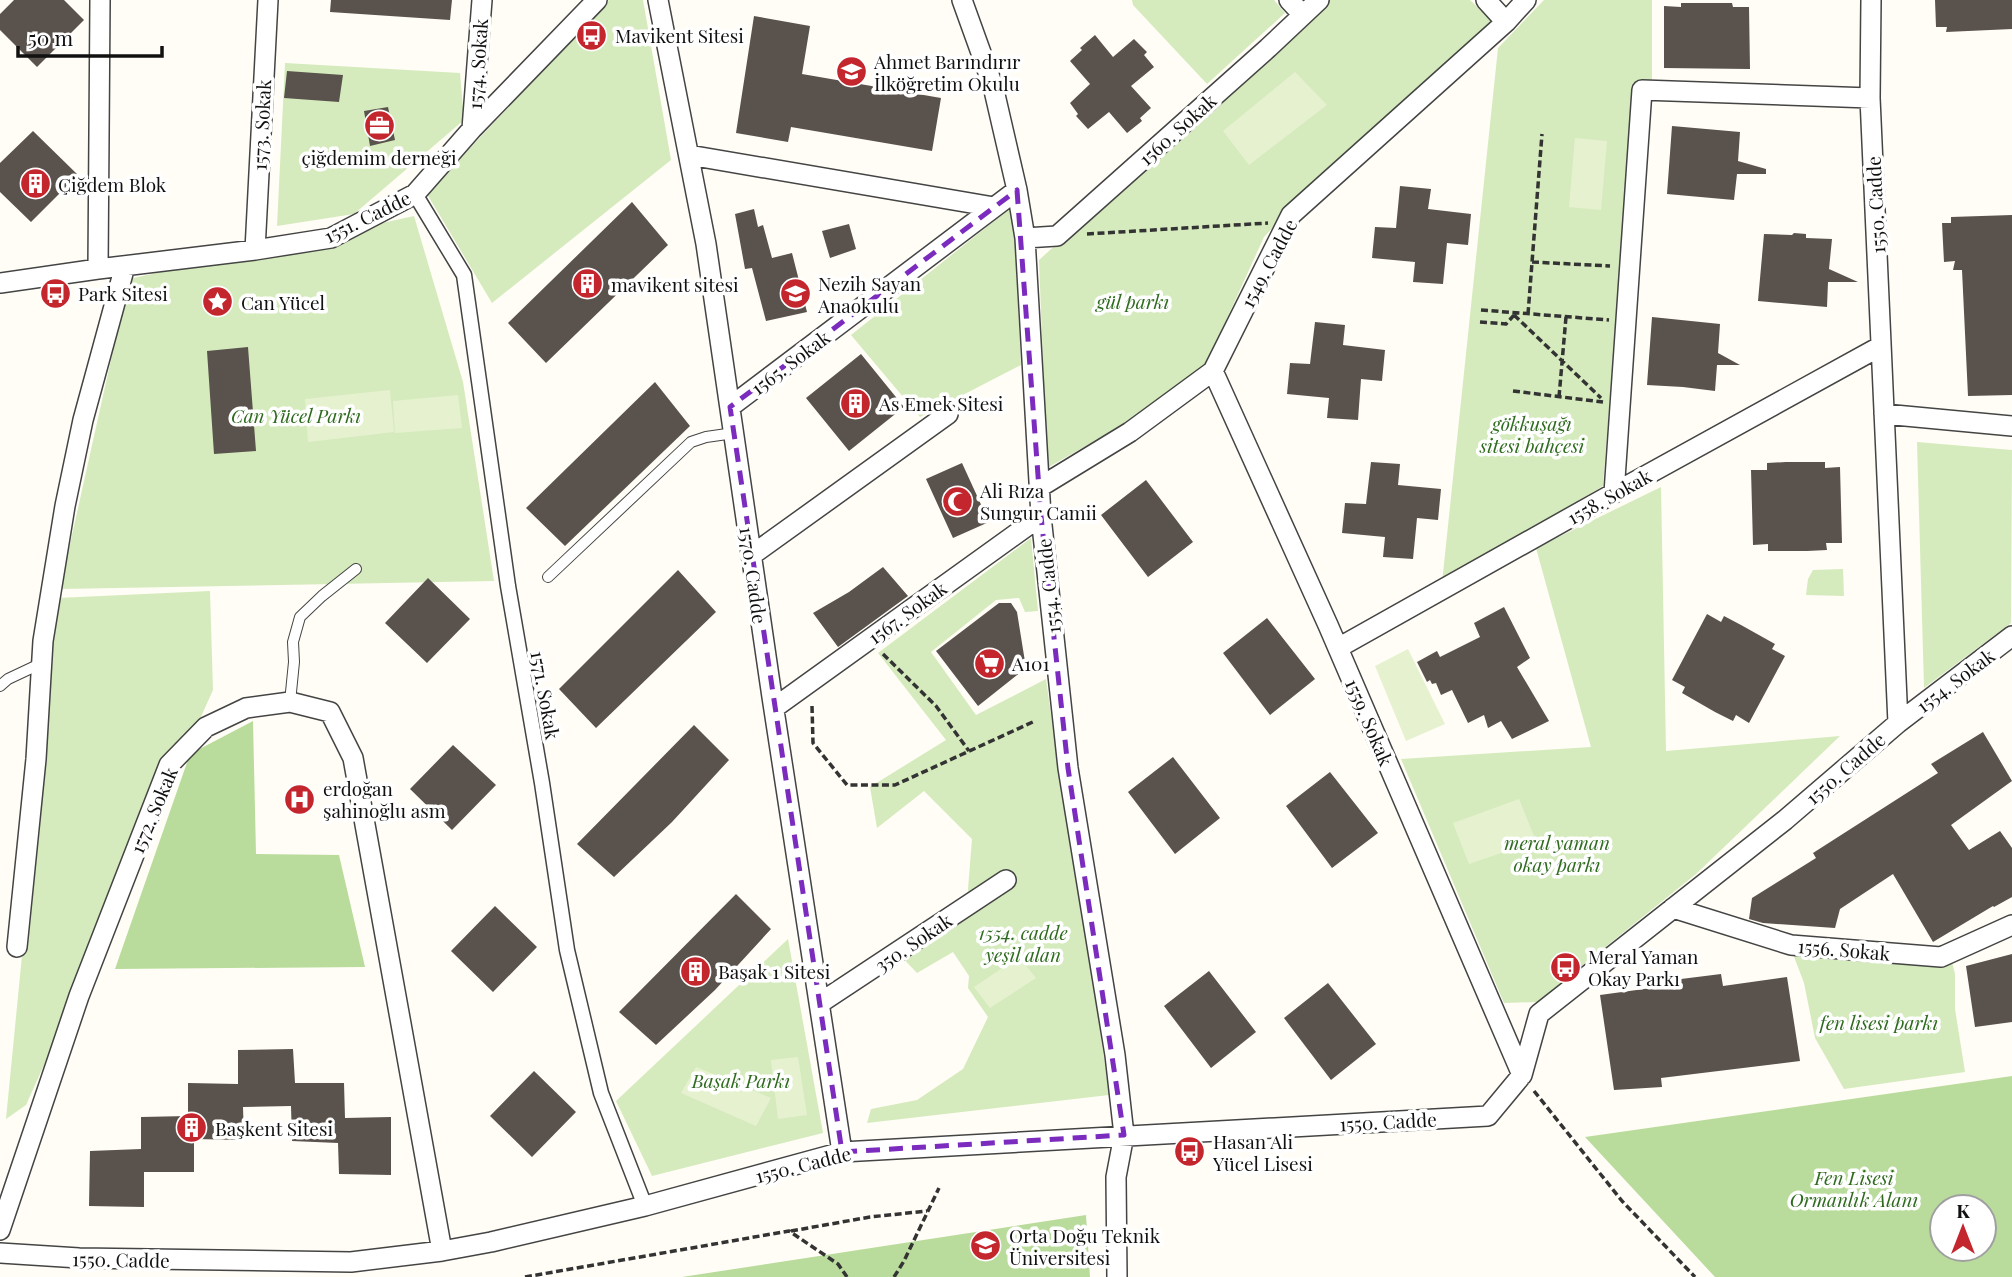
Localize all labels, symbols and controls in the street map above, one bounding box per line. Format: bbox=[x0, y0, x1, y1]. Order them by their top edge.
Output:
scale bar bbox=[18, 14, 161, 58]
street label: 1574. Sokak bbox=[461, 17, 493, 110]
bus stop icon: Mavikent Sitesi bbox=[575, 18, 609, 52]
place label: Mavikent Sitesi bbox=[615, 22, 744, 48]
text: 50 m bbox=[28, 23, 74, 51]
place label: Ahmet Barındırır İlköğretim Okulu bbox=[873, 48, 1021, 96]
school or university icon: Ahmet Barındırır İlköğretim Okulu bbox=[834, 55, 868, 89]
street label: 1573. Sokak bbox=[246, 78, 276, 171]
street label: 1560. Sokak bbox=[1133, 87, 1222, 171]
office icon: çiğdemim derneği bbox=[362, 109, 396, 143]
place label: çiğdemim derneği bbox=[301, 144, 457, 170]
street label: 1550. Cadde bbox=[1859, 156, 1891, 254]
building icon: Çiğdem Blok bbox=[18, 167, 52, 201]
place label: Çiğdem Blok bbox=[58, 171, 167, 197]
street label: 1551. Cadde bbox=[319, 184, 415, 248]
street label: 1549. Cadde bbox=[1234, 214, 1302, 312]
building icon: mavikent sitesi bbox=[571, 267, 605, 301]
place label: Nezih Sayan Anaokulu bbox=[817, 270, 922, 318]
place label: mavikent sitesi bbox=[611, 271, 739, 297]
bus stop icon: Park Sitesi bbox=[38, 276, 72, 310]
school or university icon: Nezih Sayan Anaokulu bbox=[778, 277, 812, 311]
place label: Park Sitesi bbox=[78, 280, 168, 306]
place icon: Can Yücel bbox=[201, 285, 235, 319]
park label: gül parkı bbox=[1095, 288, 1169, 314]
place label: Can Yücel bbox=[241, 289, 326, 315]
street label: 1565. Sokak bbox=[745, 323, 835, 400]
building icon: As Emek Sitesi bbox=[839, 386, 873, 420]
place label: As Emek Sitesi bbox=[878, 390, 1004, 416]
park label: Can Yücel Parkı bbox=[231, 402, 361, 428]
park label: gökkuşağı sitesi bahçesi bbox=[1479, 410, 1585, 458]
street label: 1558. Sokak bbox=[1562, 462, 1656, 530]
place label: Ali Rıza Sungur Camii bbox=[979, 477, 1097, 525]
mosque icon: Ali Rıza Sungur Camii bbox=[940, 484, 974, 518]
street label: 1570. Cadde bbox=[734, 525, 774, 625]
street label: 1554. Cadde bbox=[1030, 537, 1066, 635]
street label: 1567. Sokak bbox=[862, 574, 952, 649]
street label: 1554. Sokak bbox=[1910, 642, 2000, 718]
supermarket icon: A101 bbox=[972, 646, 1006, 680]
street label: 1571. Sokak bbox=[525, 649, 567, 742]
place label: A101 bbox=[1011, 650, 1049, 676]
street label: 1559. Sokak bbox=[1340, 674, 1400, 770]
street label: 1550. Cadde bbox=[1800, 726, 1890, 810]
street label: 1572. Sokak bbox=[123, 762, 183, 857]
place label: erdoğan şahinoğlu asm bbox=[323, 775, 446, 823]
hospital icon: erdoğan şahinoğlu asm bbox=[283, 782, 317, 816]
park label: meral yaman okay parkı bbox=[1504, 829, 1610, 877]
street label: 350. Sokak bbox=[869, 906, 957, 977]
park label: 1554. cadde yeşil alan bbox=[978, 919, 1068, 967]
street label: 1556. Sokak bbox=[1797, 932, 1892, 966]
place label: Meral Yaman Okay Parkı bbox=[1588, 943, 1699, 991]
bus stop icon: Meral Yaman Okay Parkı bbox=[1548, 950, 1582, 984]
building icon: Başak 1 Sitesi bbox=[678, 954, 712, 988]
place label: Başak 1 Sitesi bbox=[718, 958, 831, 984]
park label: fen lisesi parkı bbox=[1819, 1009, 1938, 1035]
park label: Başak Parkı bbox=[691, 1067, 790, 1093]
street label: 1550. Cadde bbox=[1339, 1105, 1437, 1137]
building icon: Başkent Sitesi bbox=[175, 1111, 209, 1145]
place label: Başkent Sitesi bbox=[215, 1115, 333, 1141]
place label: Hasan Ali Yücel Lisesi bbox=[1212, 1128, 1313, 1176]
bus stop icon: Hasan Ali Yücel Lisesi bbox=[1173, 1135, 1207, 1169]
street label: 1550. Cadde bbox=[752, 1140, 854, 1188]
park label: Fen Lisesi Ormanlık Alanı bbox=[1790, 1164, 1918, 1212]
north arrow bbox=[1928, 1193, 1998, 1263]
text: K bbox=[1956, 1197, 1970, 1223]
place label: Orta Doğu Teknik Üniversitesi bbox=[1009, 1222, 1161, 1270]
school or university icon: Orta Doğu Teknik Üniversitesi bbox=[969, 1229, 1003, 1263]
street label: 1550. Cadde bbox=[72, 1245, 170, 1273]

